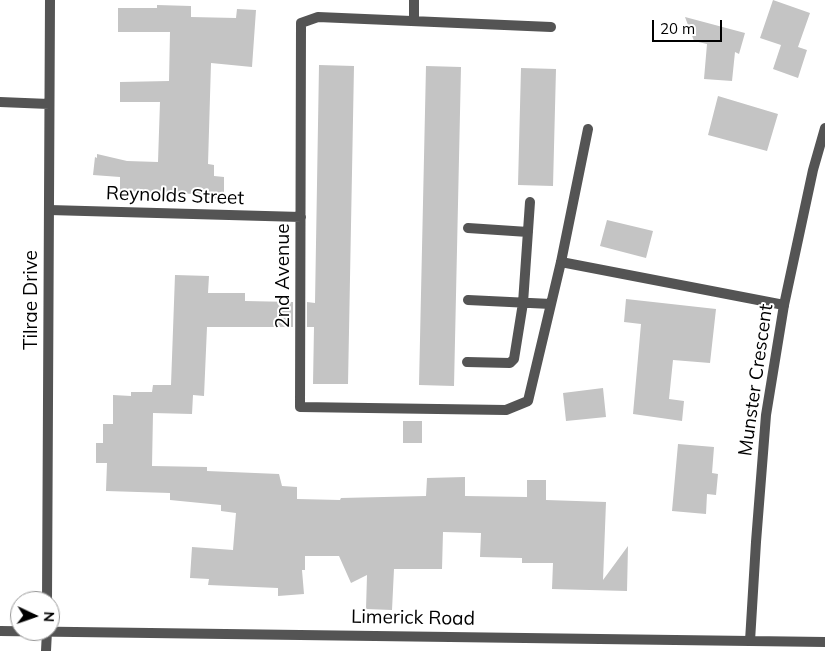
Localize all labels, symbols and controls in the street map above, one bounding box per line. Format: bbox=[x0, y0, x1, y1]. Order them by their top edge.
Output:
scale bar bbox=[655, 10, 725, 42]
text: 20 m bbox=[660, 19, 695, 38]
street label: Reynolds Street bbox=[106, 182, 244, 210]
street label: 2nd Avenue bbox=[272, 223, 294, 329]
street label: Tilrae Drive bbox=[20, 250, 42, 350]
street label: Munster Crescent bbox=[734, 302, 778, 458]
north arrow bbox=[10, 591, 60, 641]
street label: Limerick Road bbox=[351, 606, 475, 630]
text: N bbox=[40, 611, 58, 622]

